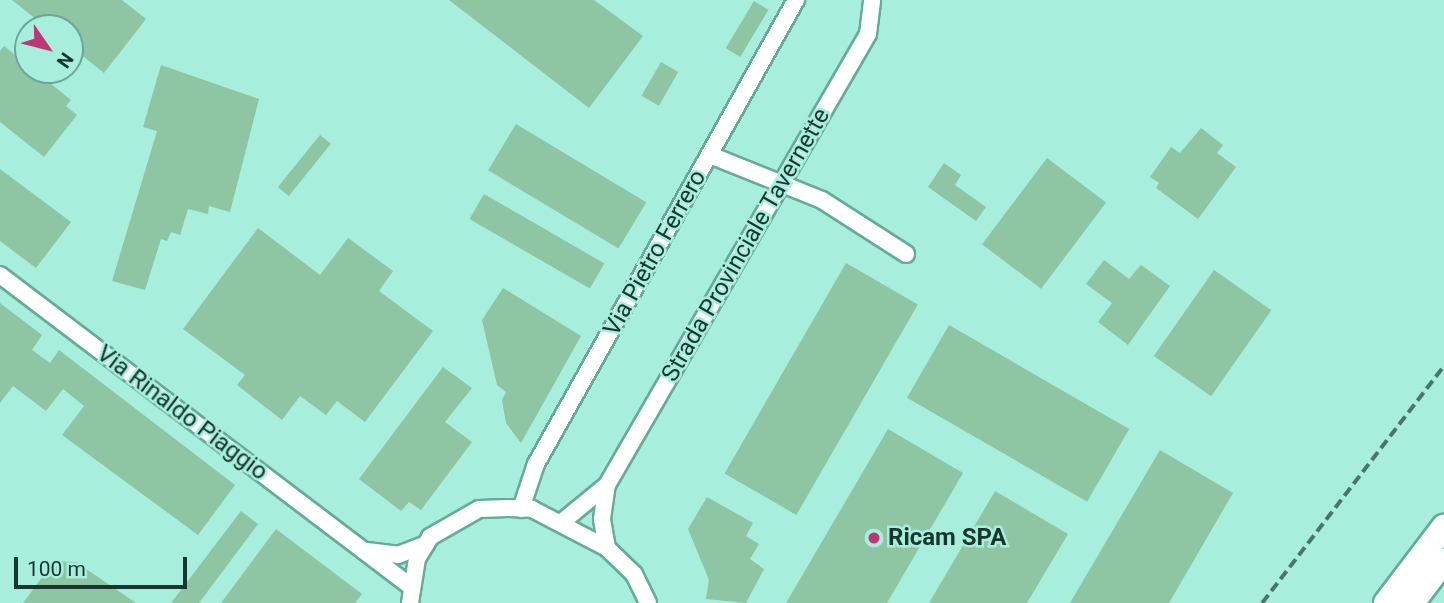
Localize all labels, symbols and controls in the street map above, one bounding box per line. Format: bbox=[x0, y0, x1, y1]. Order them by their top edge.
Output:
north arrow bbox=[14, 14, 84, 84]
text: N bbox=[52, 48, 78, 72]
street label: Strada Provinciale Tavernette bbox=[656, 103, 836, 387]
street label: Via Pietro Ferrero bbox=[597, 165, 713, 341]
street label: Via Rinaldo Piaggio bbox=[91, 339, 273, 487]
place label: Ricam SPA bbox=[888, 524, 1006, 552]
marker: Ricam SPA bbox=[866, 530, 882, 546]
scale bar bbox=[18, 544, 191, 588]
text: 100 m bbox=[27, 557, 86, 581]

